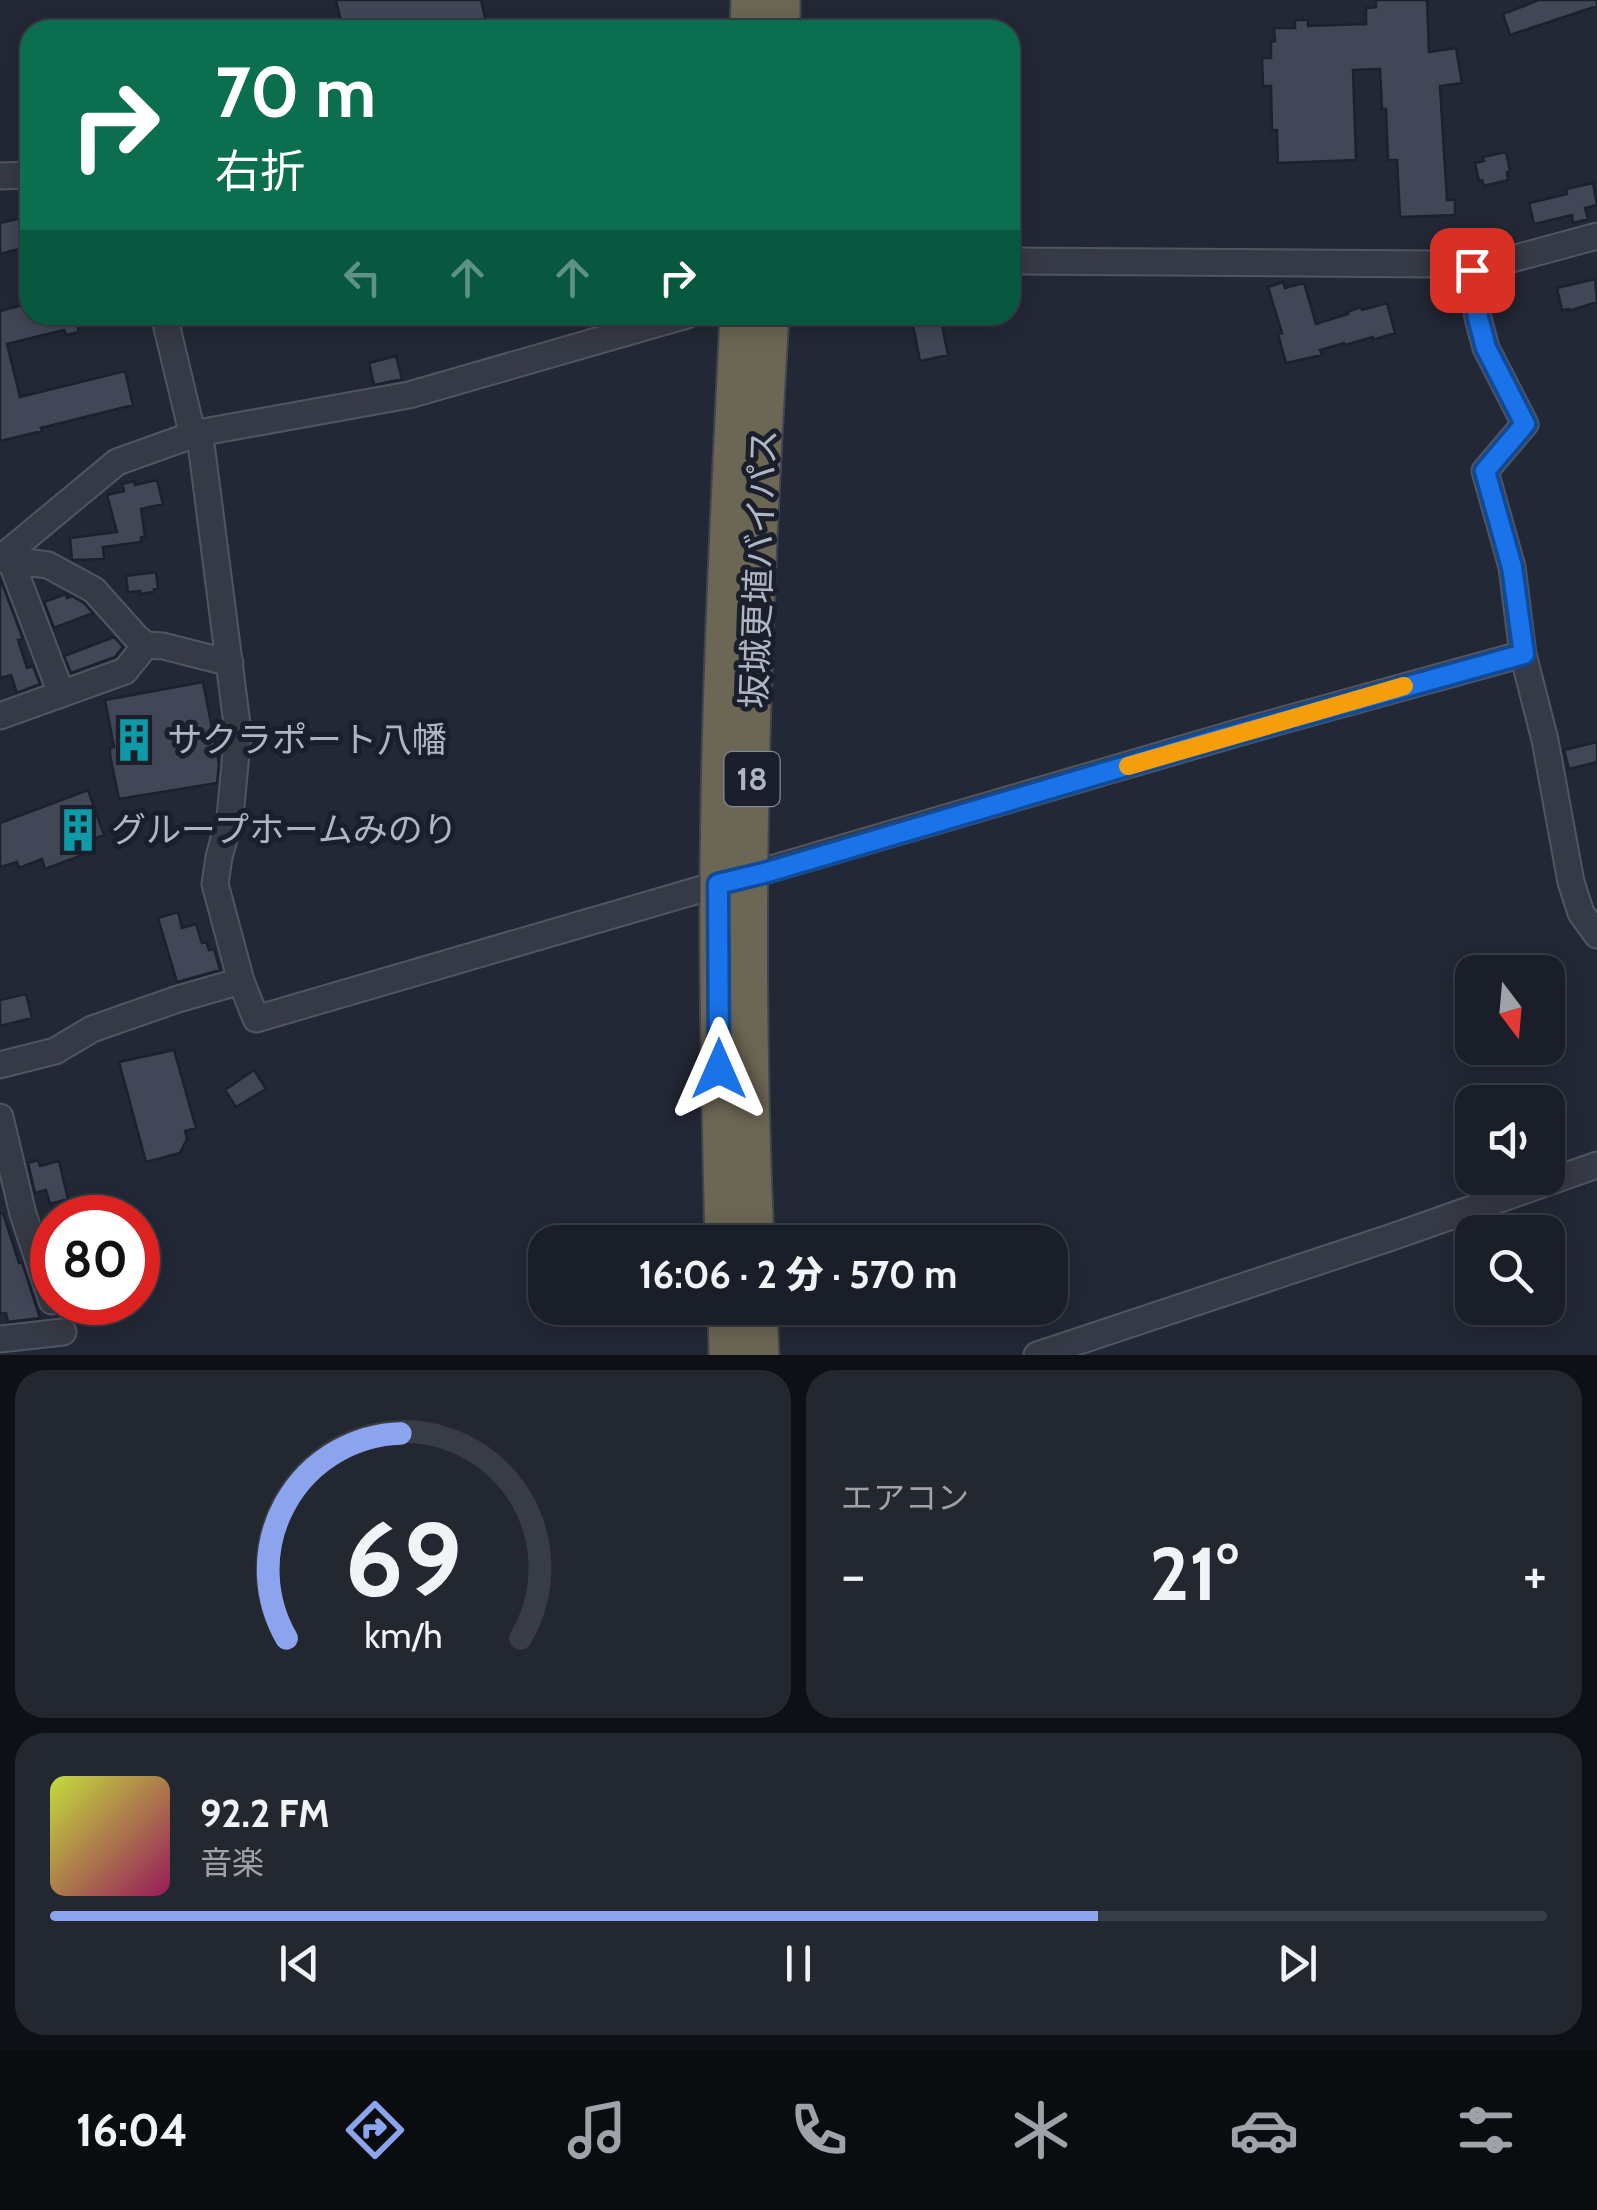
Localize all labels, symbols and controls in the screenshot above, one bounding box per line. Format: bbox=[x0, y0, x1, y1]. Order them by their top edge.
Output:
text: 70 m bbox=[215, 49, 376, 135]
icon: right bbox=[50, 60, 180, 190]
text: 右折 bbox=[215, 144, 305, 198]
pin bbox=[1430, 228, 1515, 313]
icon: arrive bbox=[1445, 243, 1500, 298]
icon: left bbox=[335, 250, 390, 305]
icon: ahead bbox=[440, 250, 495, 305]
icon: ahead bbox=[545, 250, 600, 305]
icon: right bbox=[650, 250, 705, 305]
street label: 坂城更埴バイパス bbox=[732, 429, 785, 709]
building icon: サクラポート八幡 bbox=[110, 716, 158, 764]
place label: サクラポート八幡 bbox=[167, 718, 447, 761]
road number: 18 bbox=[724, 752, 780, 806]
building icon: グループホームみのり bbox=[54, 806, 102, 854]
place label: グループホームみのり bbox=[111, 808, 458, 851]
north arrow bbox=[1455, 955, 1565, 1065]
map controls bbox=[1455, 955, 1565, 1325]
position arrow bbox=[667, 1017, 771, 1121]
button: sound bbox=[1455, 1085, 1565, 1195]
speed limit sign: 80 bbox=[30, 1195, 160, 1325]
button: search bbox=[1455, 1215, 1565, 1325]
text: 16:06 · 2 分 · 570 m bbox=[639, 1251, 957, 1298]
text: エアコン bbox=[841, 1478, 969, 1517]
text: 69 bbox=[345, 1496, 461, 1622]
text: 21° bbox=[1149, 1528, 1239, 1619]
text: − bbox=[841, 1541, 865, 1608]
text: + bbox=[1523, 1541, 1547, 1608]
text: km/h bbox=[364, 1614, 442, 1657]
text: 92.2 FM bbox=[200, 1790, 330, 1837]
text: 音楽 bbox=[200, 1843, 264, 1882]
icon: previous bbox=[272, 1936, 327, 1991]
icon: pause bbox=[771, 1936, 826, 1991]
icon: next bbox=[1270, 1936, 1325, 1991]
icon: directions bbox=[340, 2095, 410, 2165]
icon: music bbox=[562, 2095, 632, 2165]
icon: phone bbox=[784, 2095, 854, 2165]
icon: climate bbox=[1006, 2095, 1076, 2165]
icon: car bbox=[1229, 2095, 1299, 2165]
icon: filters bbox=[1451, 2095, 1521, 2165]
text: 16:04 bbox=[76, 2103, 188, 2157]

